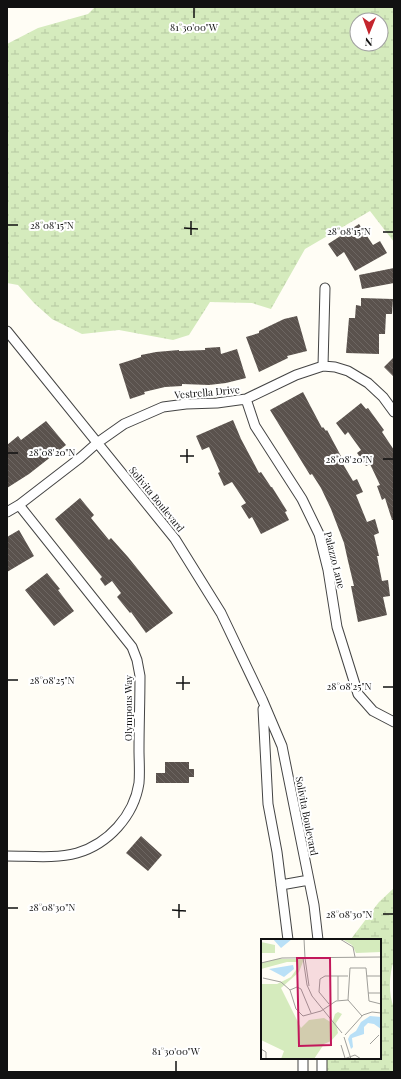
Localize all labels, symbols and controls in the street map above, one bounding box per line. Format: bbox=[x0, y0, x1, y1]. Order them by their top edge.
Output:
north arrow bbox=[349, 12, 389, 52]
text: 81°30'00"W bbox=[170, 20, 219, 34]
text: N bbox=[365, 35, 373, 50]
text: 28°08'15"N bbox=[30, 218, 74, 232]
text: 28°08'15"N bbox=[327, 224, 371, 238]
street label: Vestrella Drive bbox=[173, 382, 240, 402]
text: 28°08'20"N bbox=[29, 445, 75, 459]
text: 28°08'20"N bbox=[326, 452, 372, 466]
street label: Solivita Boulevard bbox=[126, 463, 188, 535]
street label: Palazzo Lane bbox=[321, 530, 349, 590]
text: 28°08'25"N bbox=[29, 673, 75, 687]
street label: Olympous Way bbox=[121, 675, 135, 741]
text: 28°08'25"N bbox=[326, 679, 372, 693]
street label: Solivita Boulevard bbox=[292, 775, 322, 857]
text: 28°08'30"N bbox=[29, 900, 75, 914]
text: 28°08'30"N bbox=[326, 907, 372, 921]
inset map bbox=[261, 939, 381, 1059]
text: 81°30'00"W bbox=[152, 1044, 201, 1058]

